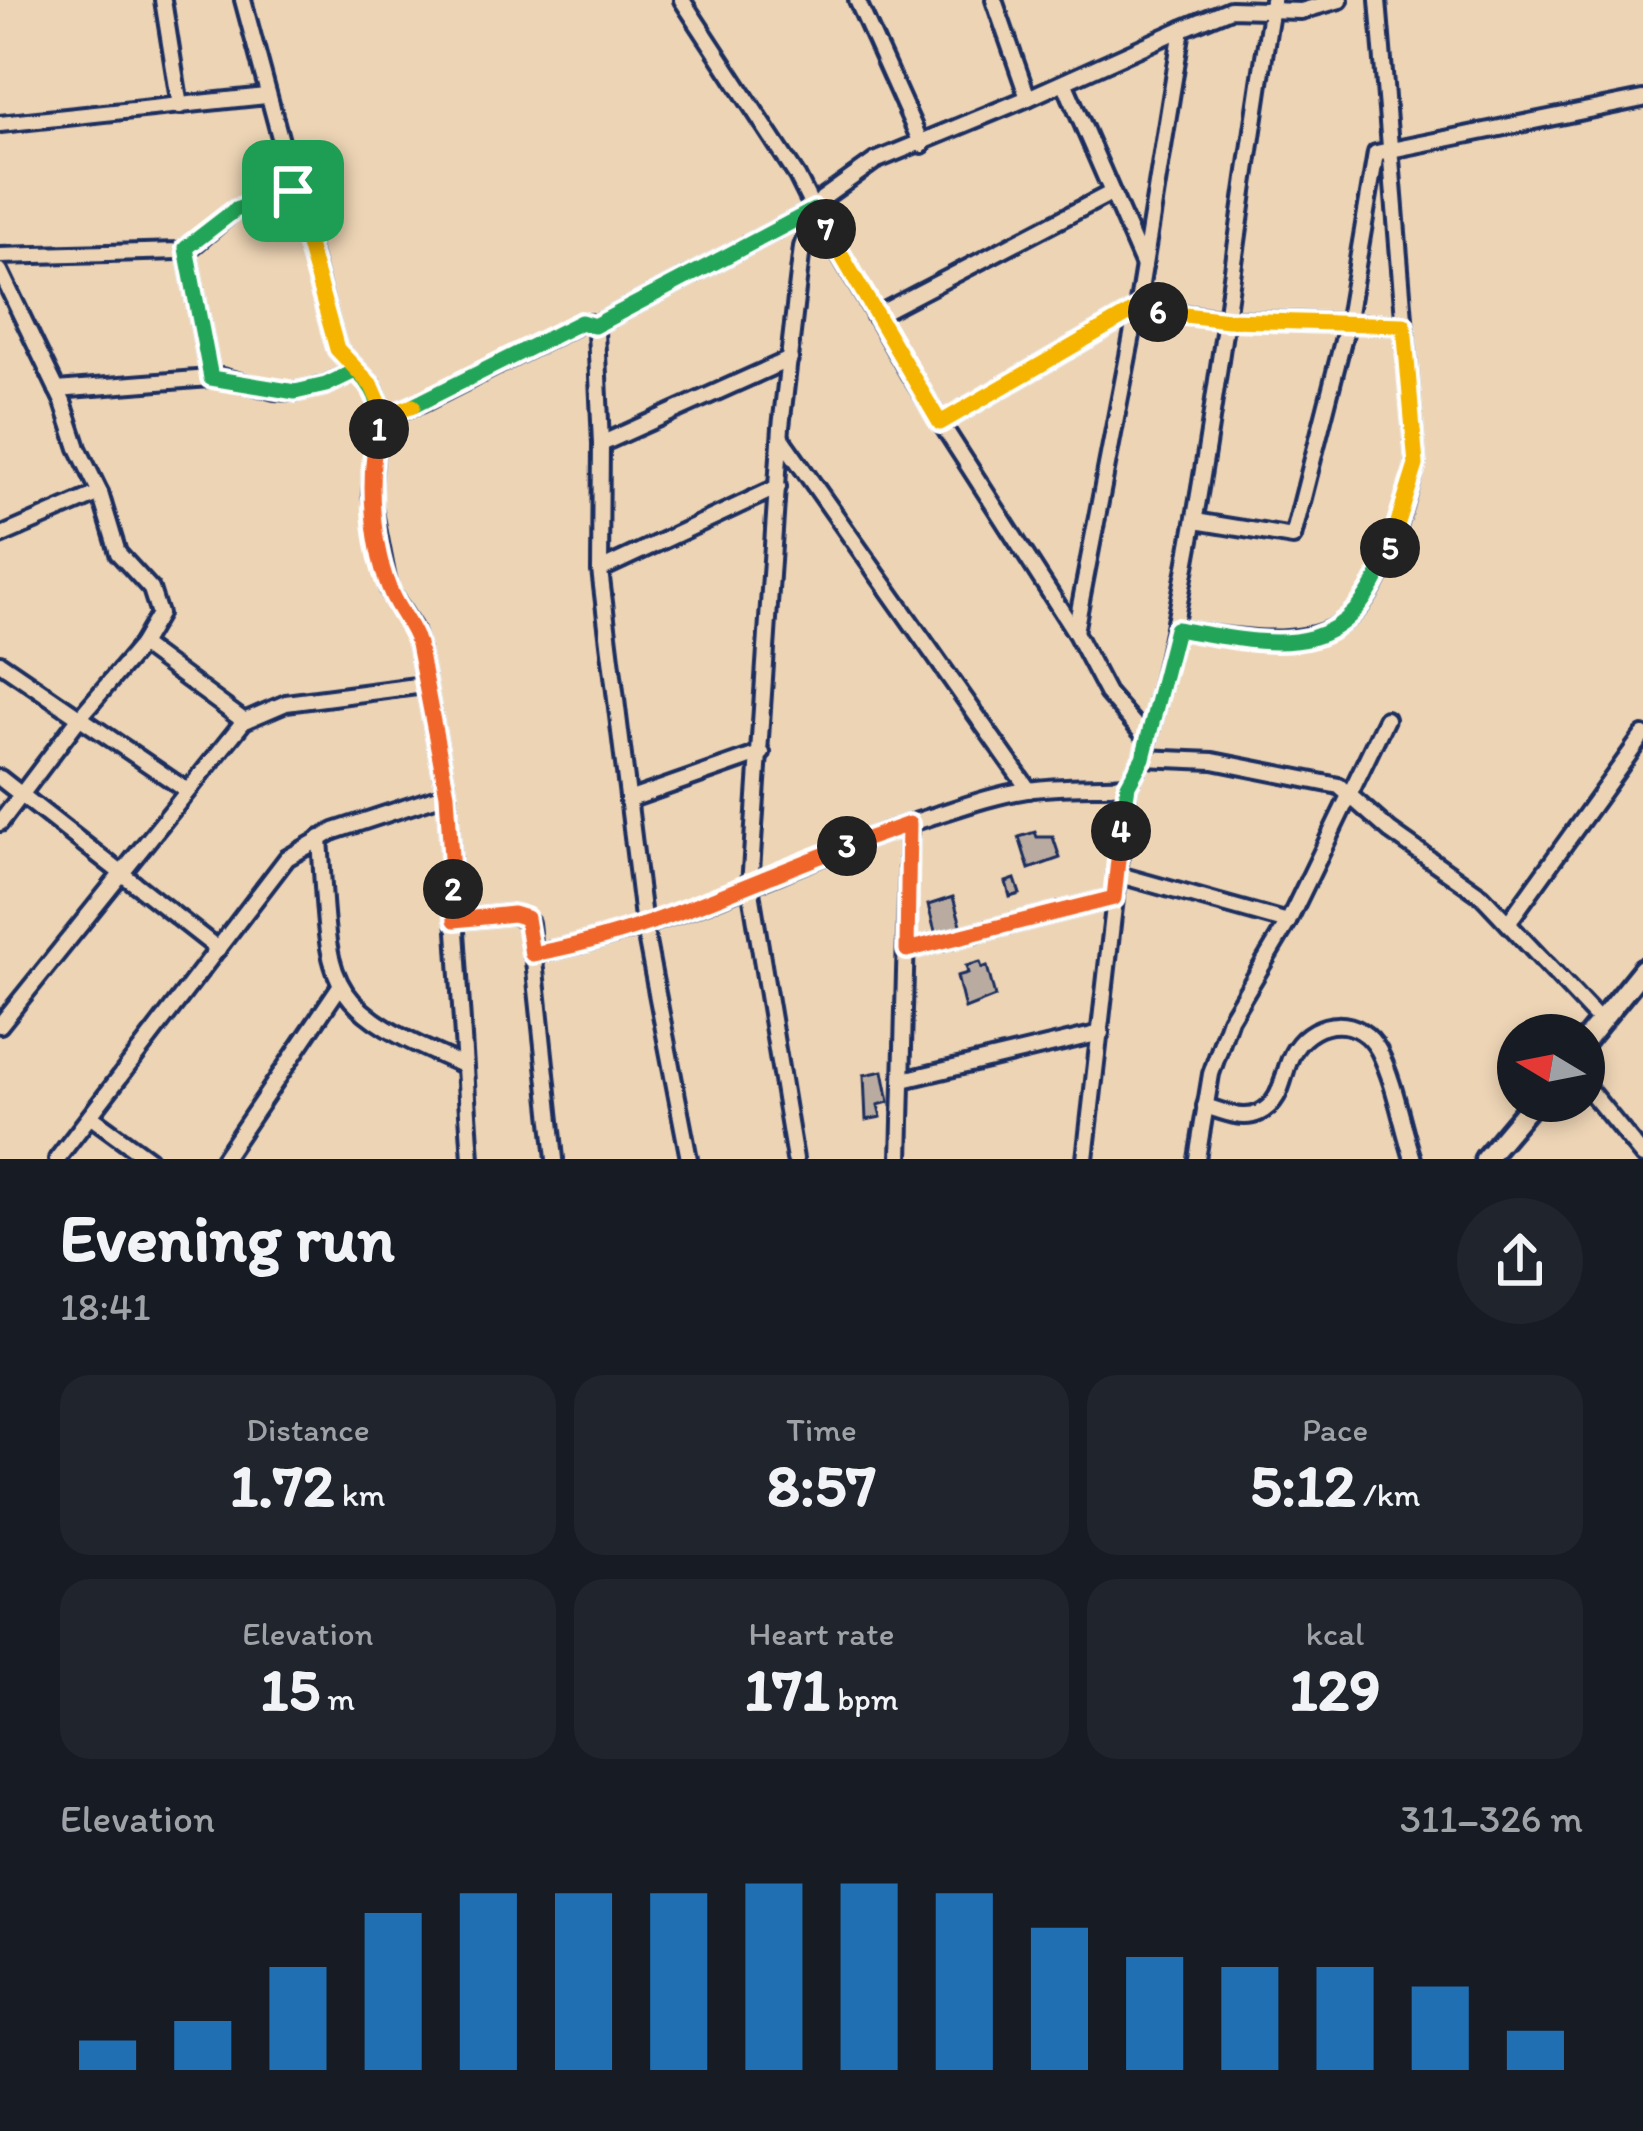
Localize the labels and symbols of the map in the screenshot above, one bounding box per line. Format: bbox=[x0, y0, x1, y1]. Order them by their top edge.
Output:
pin bbox=[242, 140, 344, 242]
pin: 7 bbox=[796, 199, 856, 259]
pin: 6 bbox=[1128, 282, 1188, 342]
pin: 1 bbox=[349, 399, 409, 459]
pin: 5 bbox=[1360, 518, 1420, 578]
pin: 4 bbox=[1091, 801, 1151, 861]
pin: 3 bbox=[817, 816, 877, 876]
pin: 2 bbox=[423, 859, 483, 919]
north arrow bbox=[1497, 1014, 1605, 1122]

